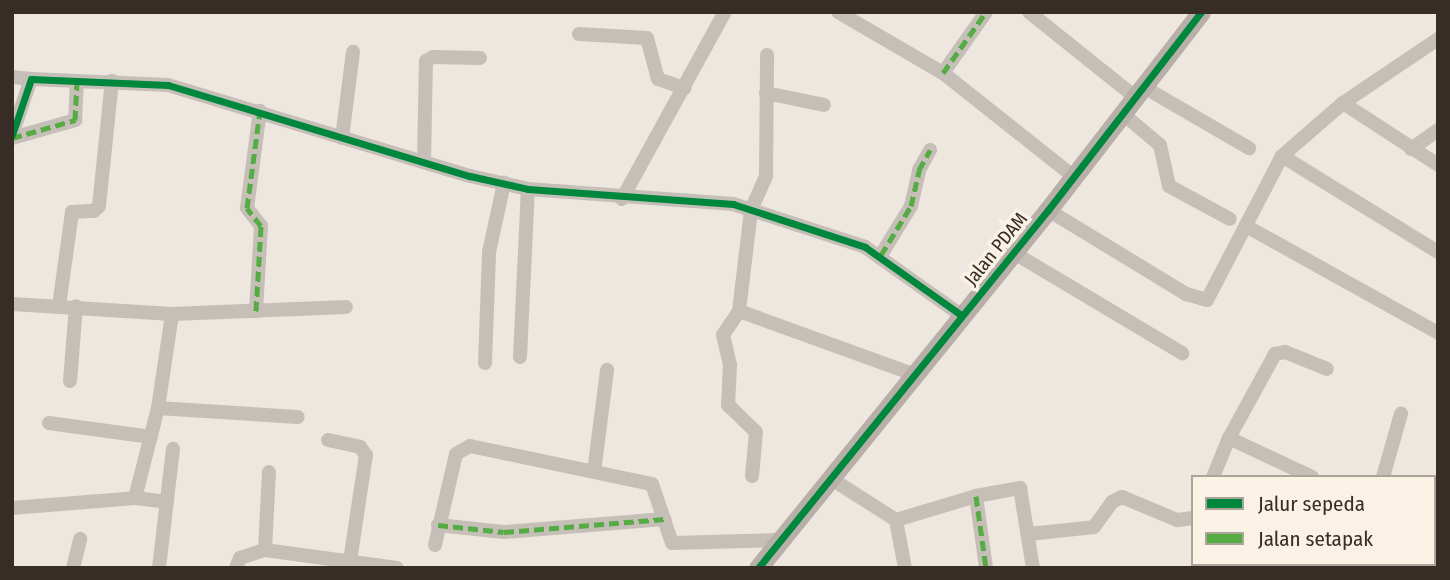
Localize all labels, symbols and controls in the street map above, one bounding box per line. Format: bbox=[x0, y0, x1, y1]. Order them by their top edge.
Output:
street label: Jalan PDAM bbox=[960, 208, 1032, 290]
legend bbox=[1191, 475, 1436, 566]
text: Jalur sepeda bbox=[1258, 491, 1365, 517]
text: Jalan setapak bbox=[1258, 526, 1373, 552]

